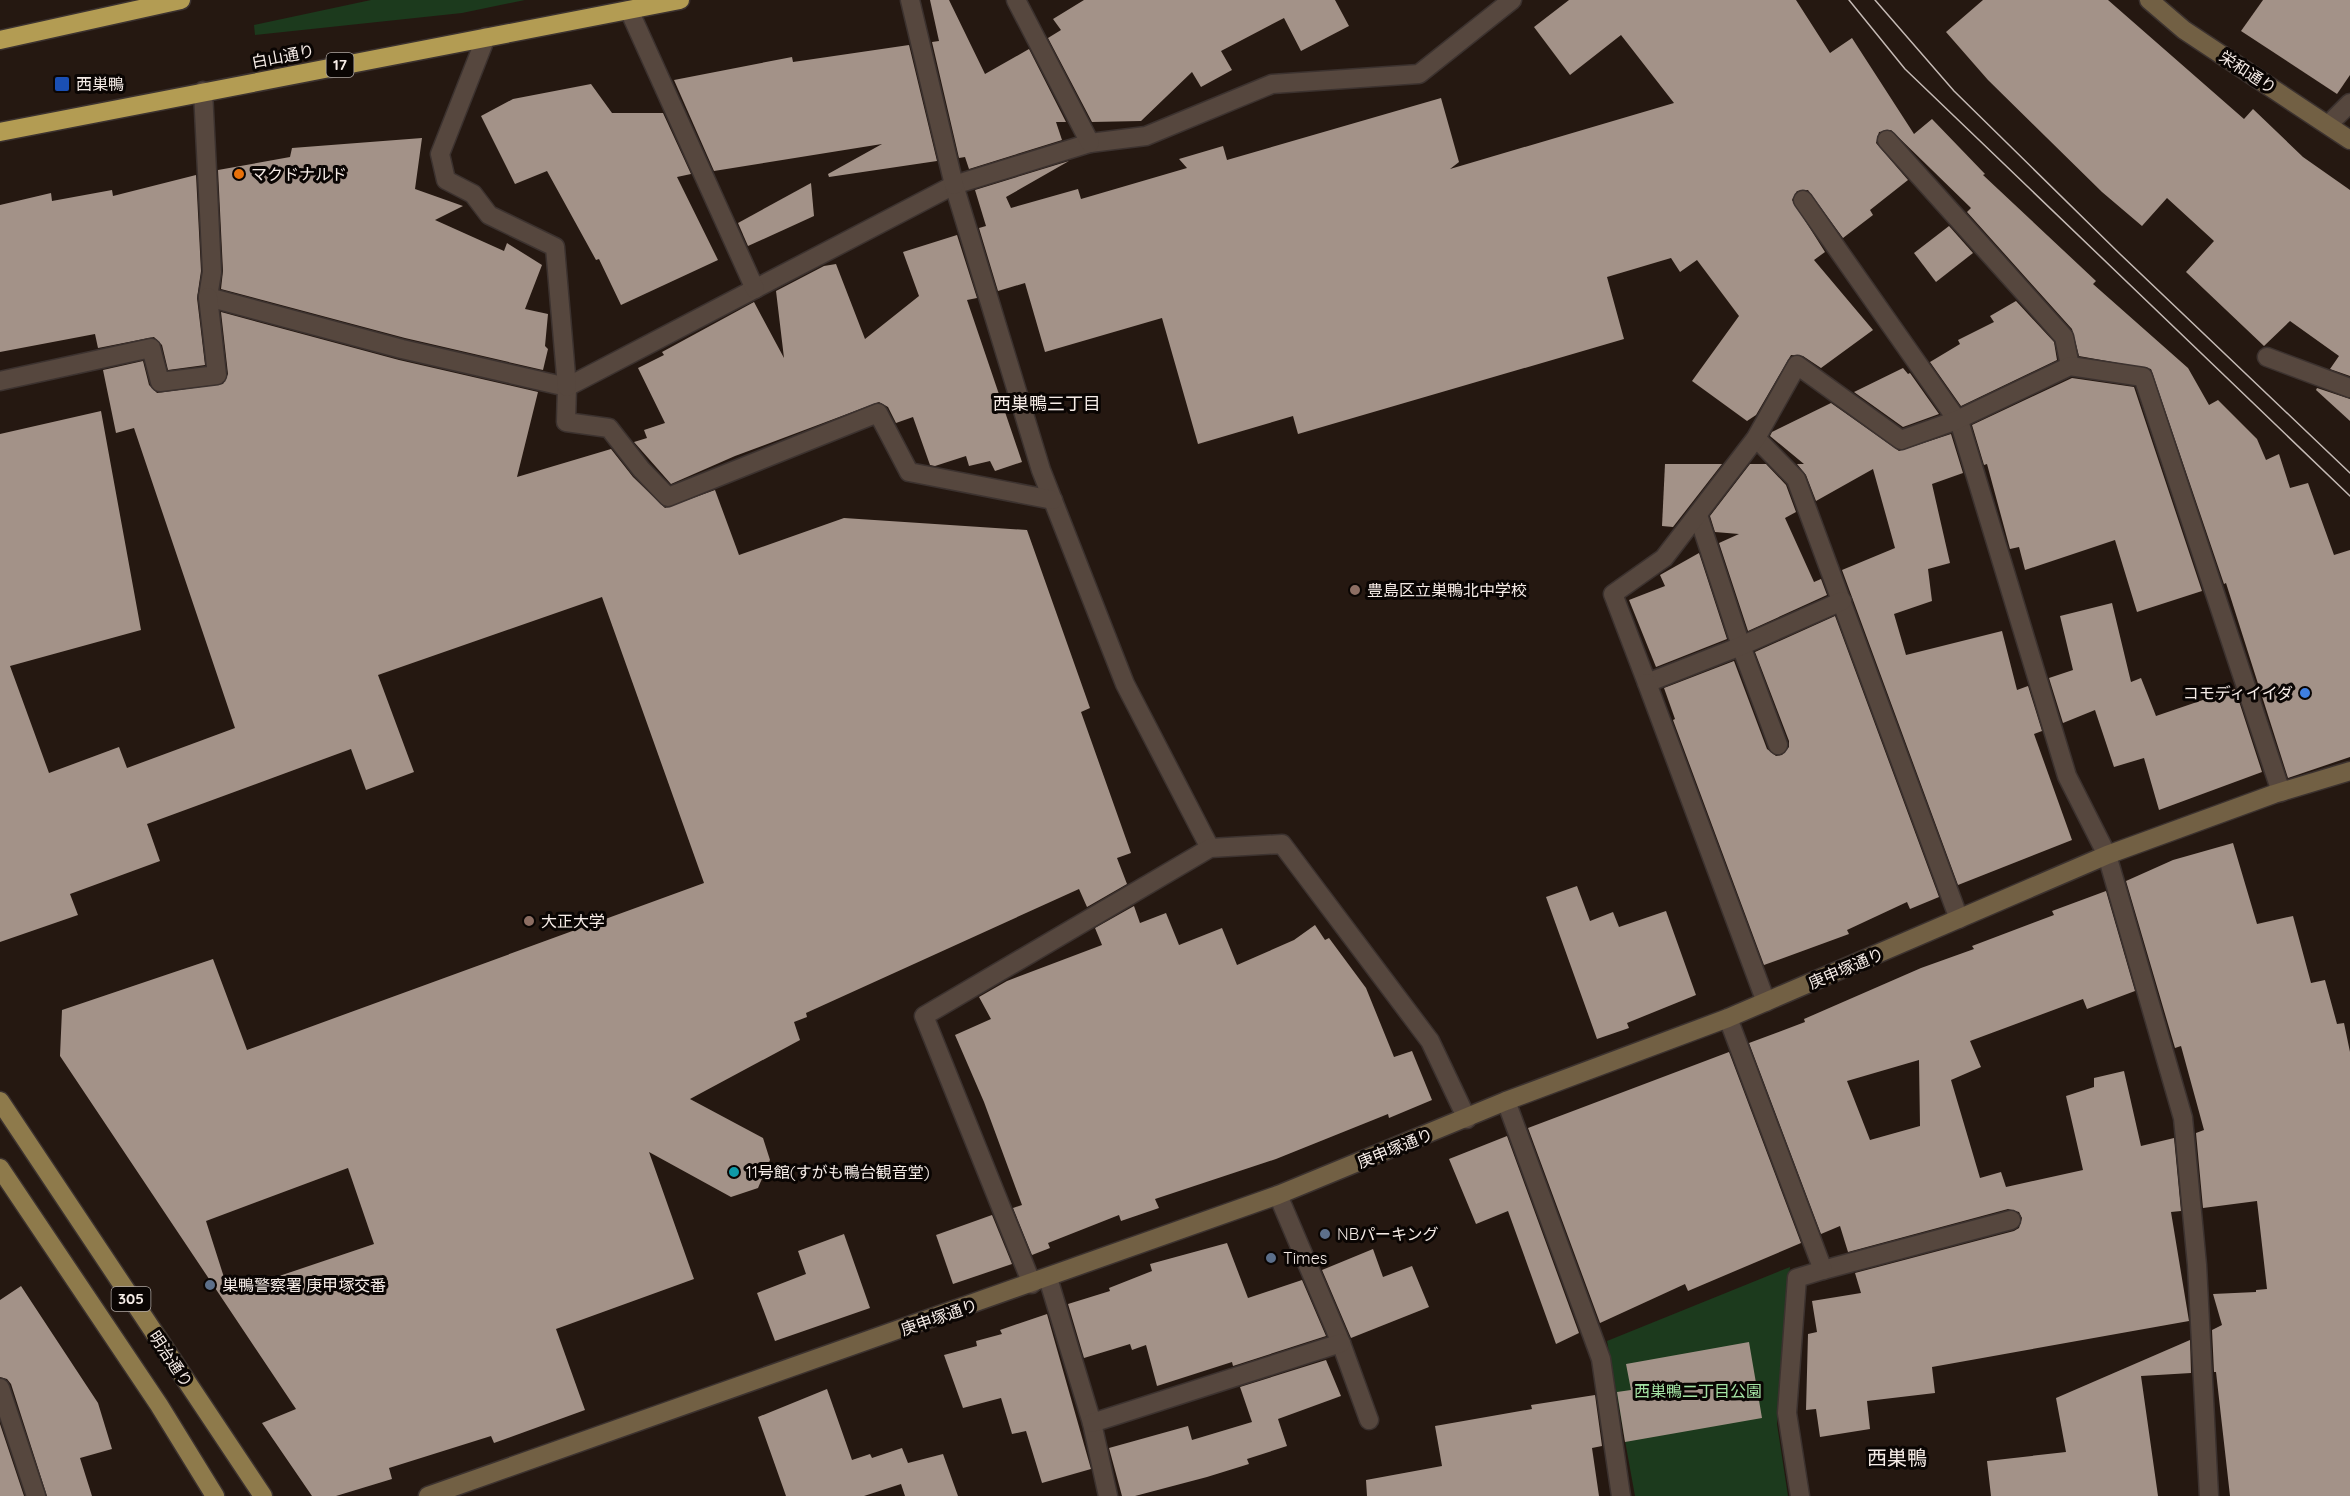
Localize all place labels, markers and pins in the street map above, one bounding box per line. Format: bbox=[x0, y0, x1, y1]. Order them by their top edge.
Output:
place label: 西巣鴨 bbox=[76, 74, 124, 94]
marker: 西巣鴨 bbox=[53, 75, 71, 93]
place label: マクドナルド bbox=[251, 164, 347, 184]
marker: マクドナルド bbox=[232, 167, 246, 181]
place label: 豊島区立巣鴨北中学校 bbox=[1367, 580, 1527, 600]
marker: 豊島区立巣鴨北中学校 bbox=[1348, 583, 1362, 597]
place label: コモディイイダ bbox=[2183, 683, 2293, 703]
marker: コモディイイダ bbox=[2298, 686, 2312, 700]
place label: 大正大学 bbox=[541, 911, 605, 931]
marker: 大正大学 bbox=[522, 914, 536, 928]
place label: 11号館(すがも鴨台観音堂) bbox=[746, 1162, 930, 1182]
marker: 11号館(すがも鴨台観音堂) bbox=[727, 1165, 741, 1179]
place label: NBパーキング bbox=[1337, 1224, 1439, 1244]
marker: NBパーキング bbox=[1318, 1227, 1332, 1241]
place label: Times bbox=[1283, 1248, 1327, 1268]
marker: Times bbox=[1264, 1251, 1278, 1265]
place label: 巣鴨警察署 庚甲塚交番 bbox=[222, 1275, 386, 1295]
marker: 巣鴨警察署 庚甲塚交番 bbox=[203, 1278, 217, 1292]

